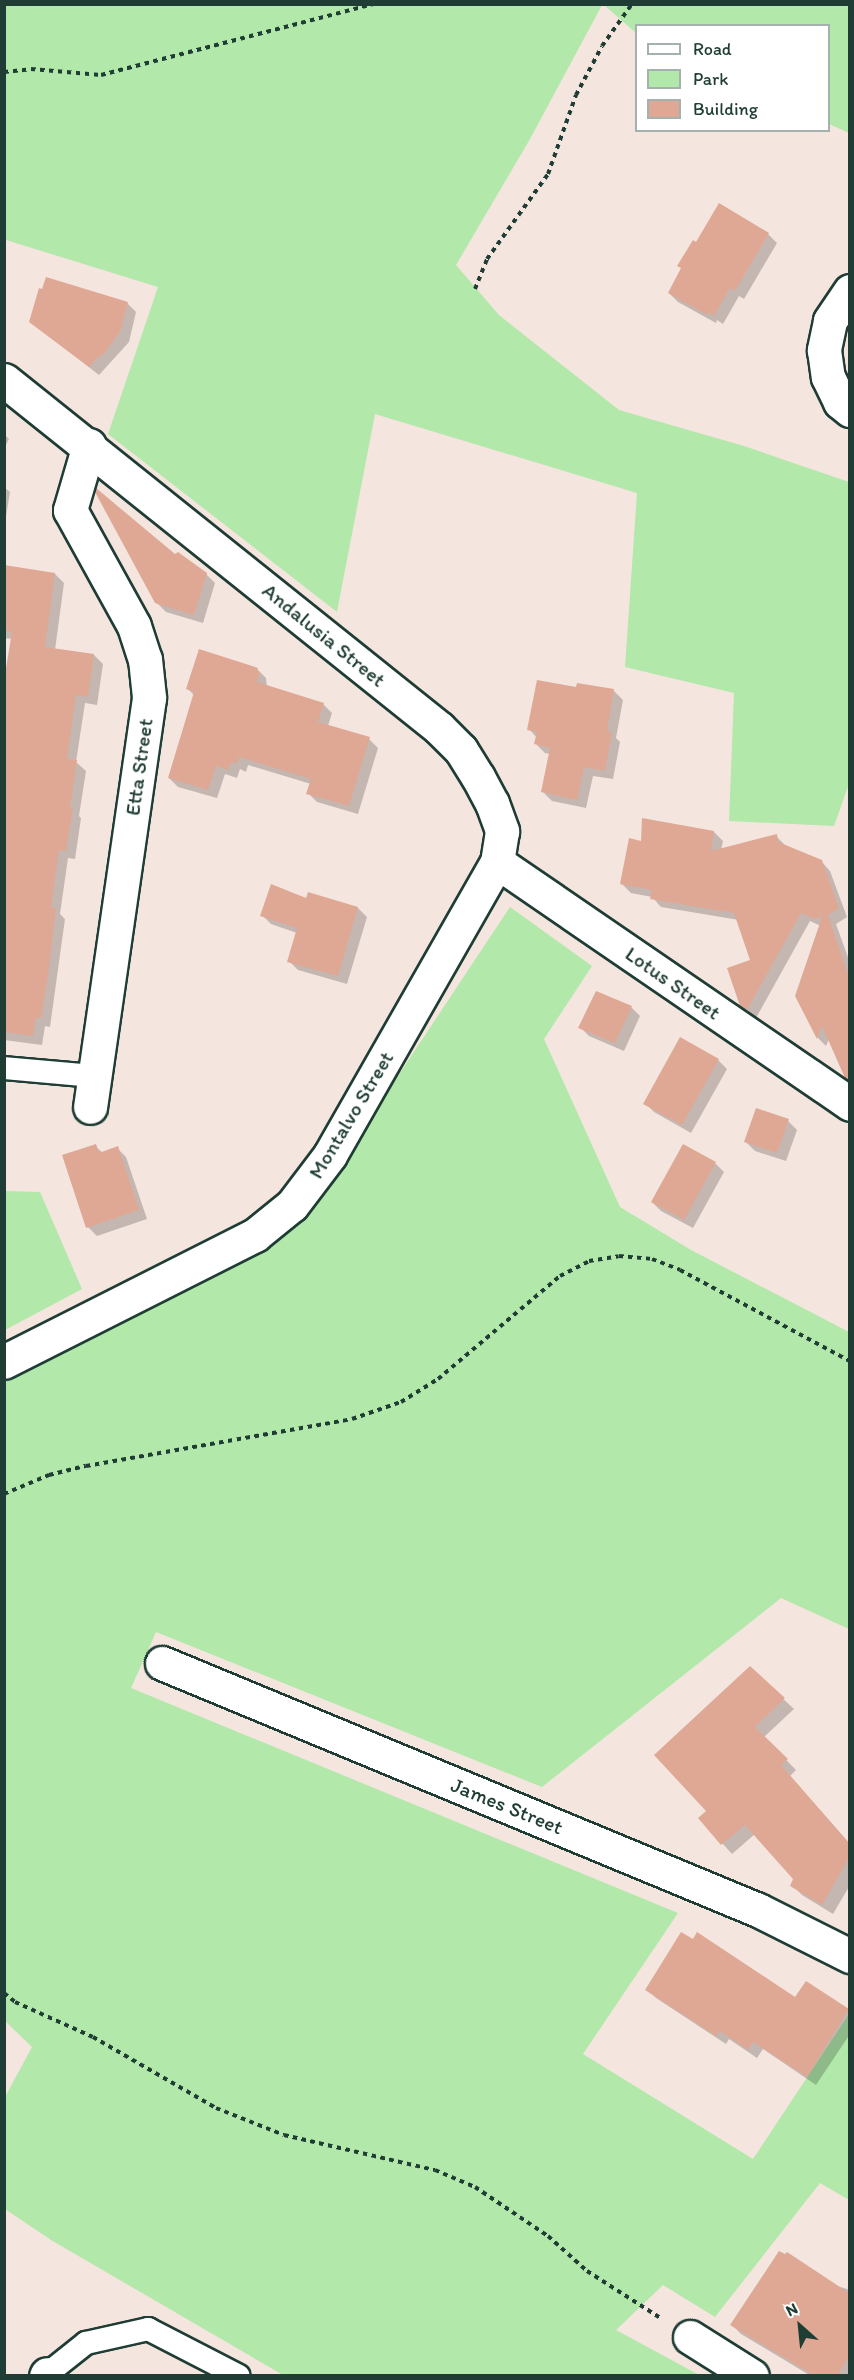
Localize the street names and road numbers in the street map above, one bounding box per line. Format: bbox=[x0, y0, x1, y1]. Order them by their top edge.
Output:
street label: Andalusia Street bbox=[257, 578, 391, 692]
street label: Etta Street bbox=[120, 717, 158, 817]
street label: Lotus Street bbox=[621, 941, 725, 1025]
street label: Montalvo Street bbox=[303, 1047, 399, 1183]
street label: James Street bbox=[448, 1772, 566, 1840]

